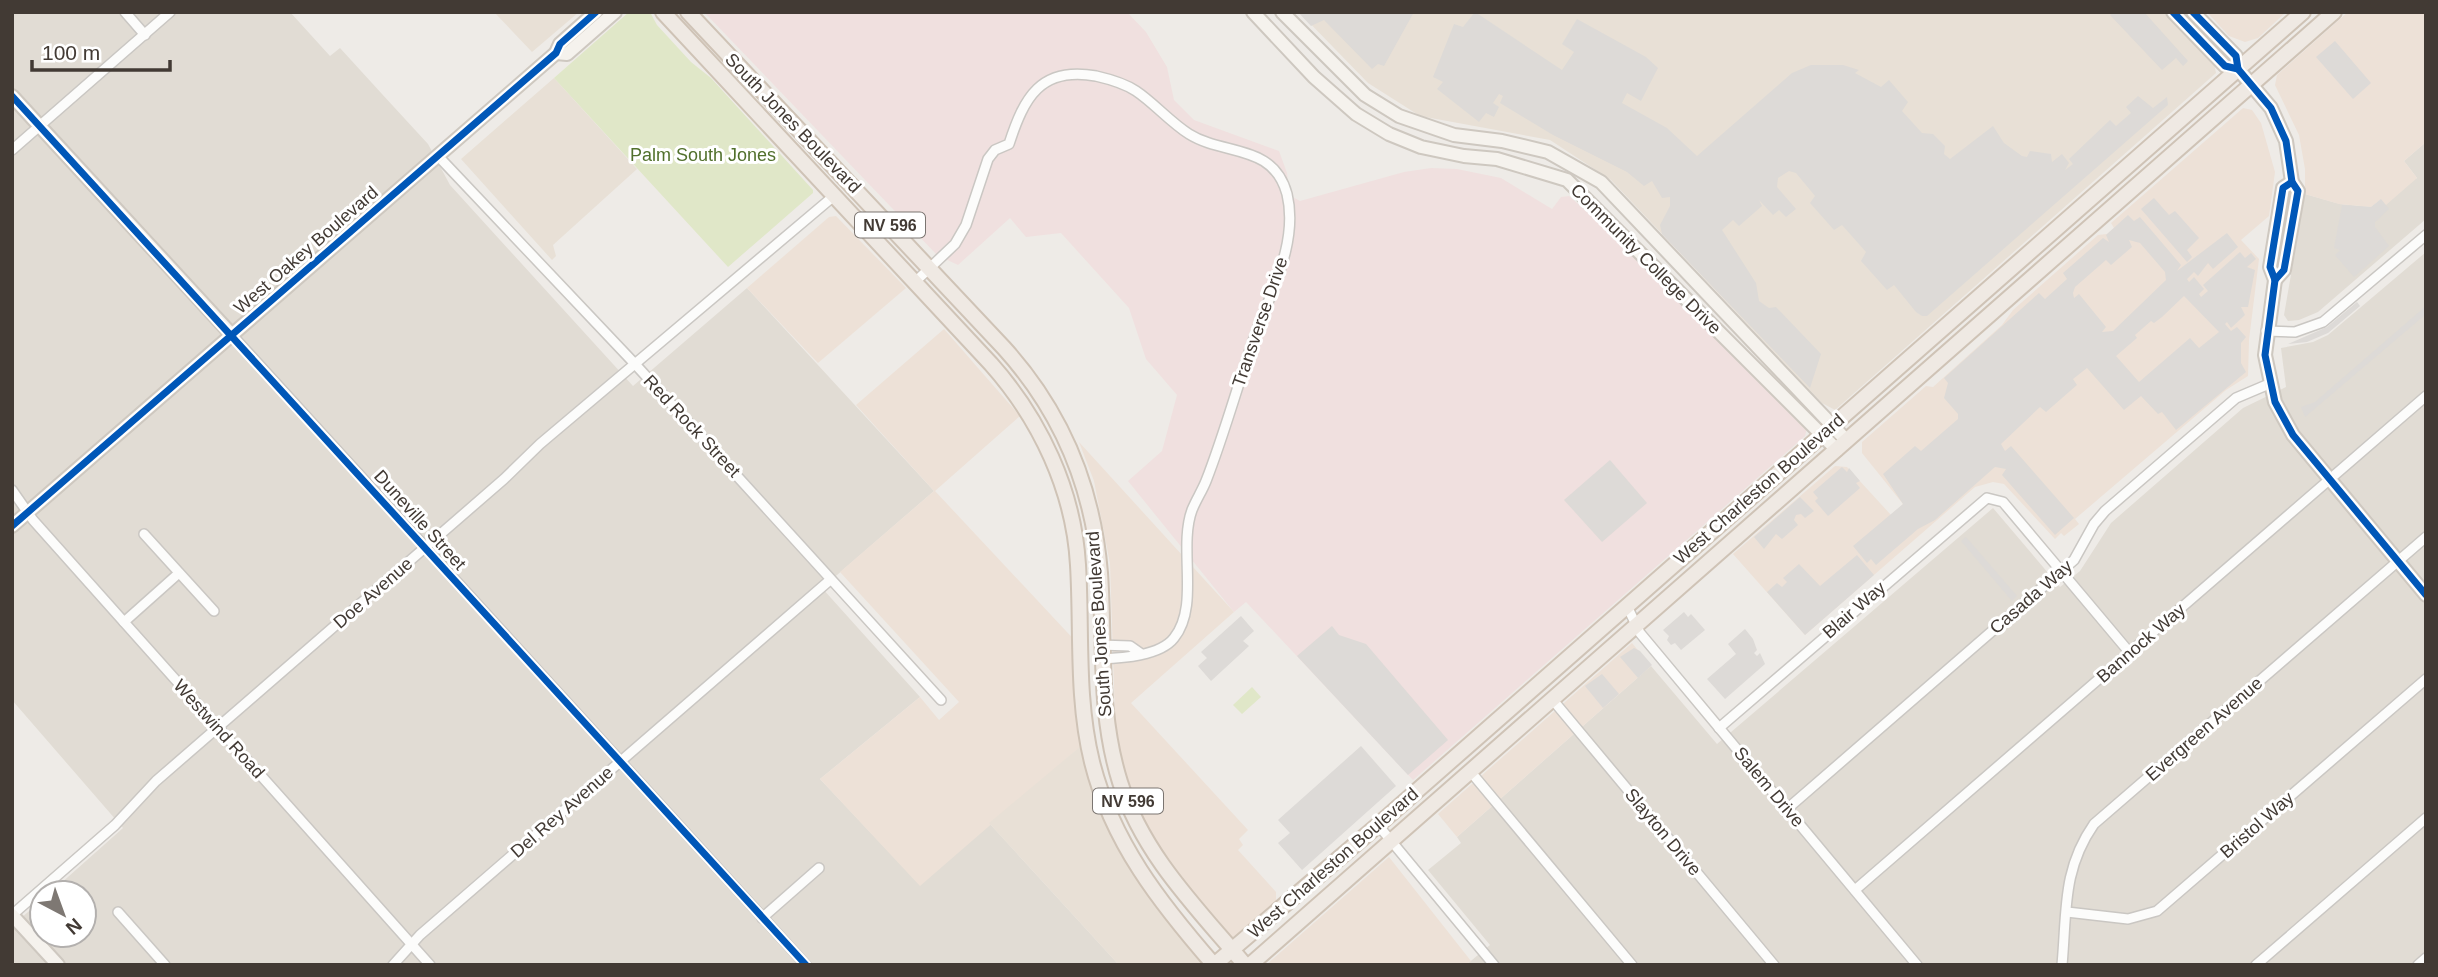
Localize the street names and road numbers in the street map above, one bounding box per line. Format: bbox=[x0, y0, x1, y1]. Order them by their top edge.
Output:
street label: South Jones Boulevard bbox=[721, 49, 865, 197]
street label: Community College Drive bbox=[1567, 180, 1725, 338]
street label: West Oakey Boulevard bbox=[230, 182, 382, 318]
road number: NV 596 bbox=[855, 213, 925, 238]
street label: Transverse Drive bbox=[1228, 254, 1292, 390]
street label: Red Rock Street bbox=[640, 371, 744, 481]
street label: West Charleston Boulevard bbox=[1670, 410, 1848, 568]
street label: Duneville Street bbox=[370, 466, 470, 574]
street label: South Jones Boulevard bbox=[1083, 530, 1115, 718]
street label: Doe Avenue bbox=[330, 553, 416, 633]
street label: Casada Way bbox=[1986, 556, 2076, 638]
street label: Blair Way bbox=[1819, 577, 1889, 643]
street label: Bannock Way bbox=[2093, 599, 2189, 687]
street label: Evergreen Avenue bbox=[2142, 673, 2266, 785]
street label: Westwind Road bbox=[170, 676, 268, 782]
street label: Salem Drive bbox=[1730, 743, 1808, 831]
street label: Del Rey Avenue bbox=[507, 762, 617, 862]
street label: West Charleston Boulevard bbox=[1244, 784, 1422, 942]
street label: Slayton Drive bbox=[1621, 785, 1705, 879]
road number: NV 596 bbox=[1093, 788, 1163, 814]
street label: Bristol Way bbox=[2216, 788, 2298, 862]

